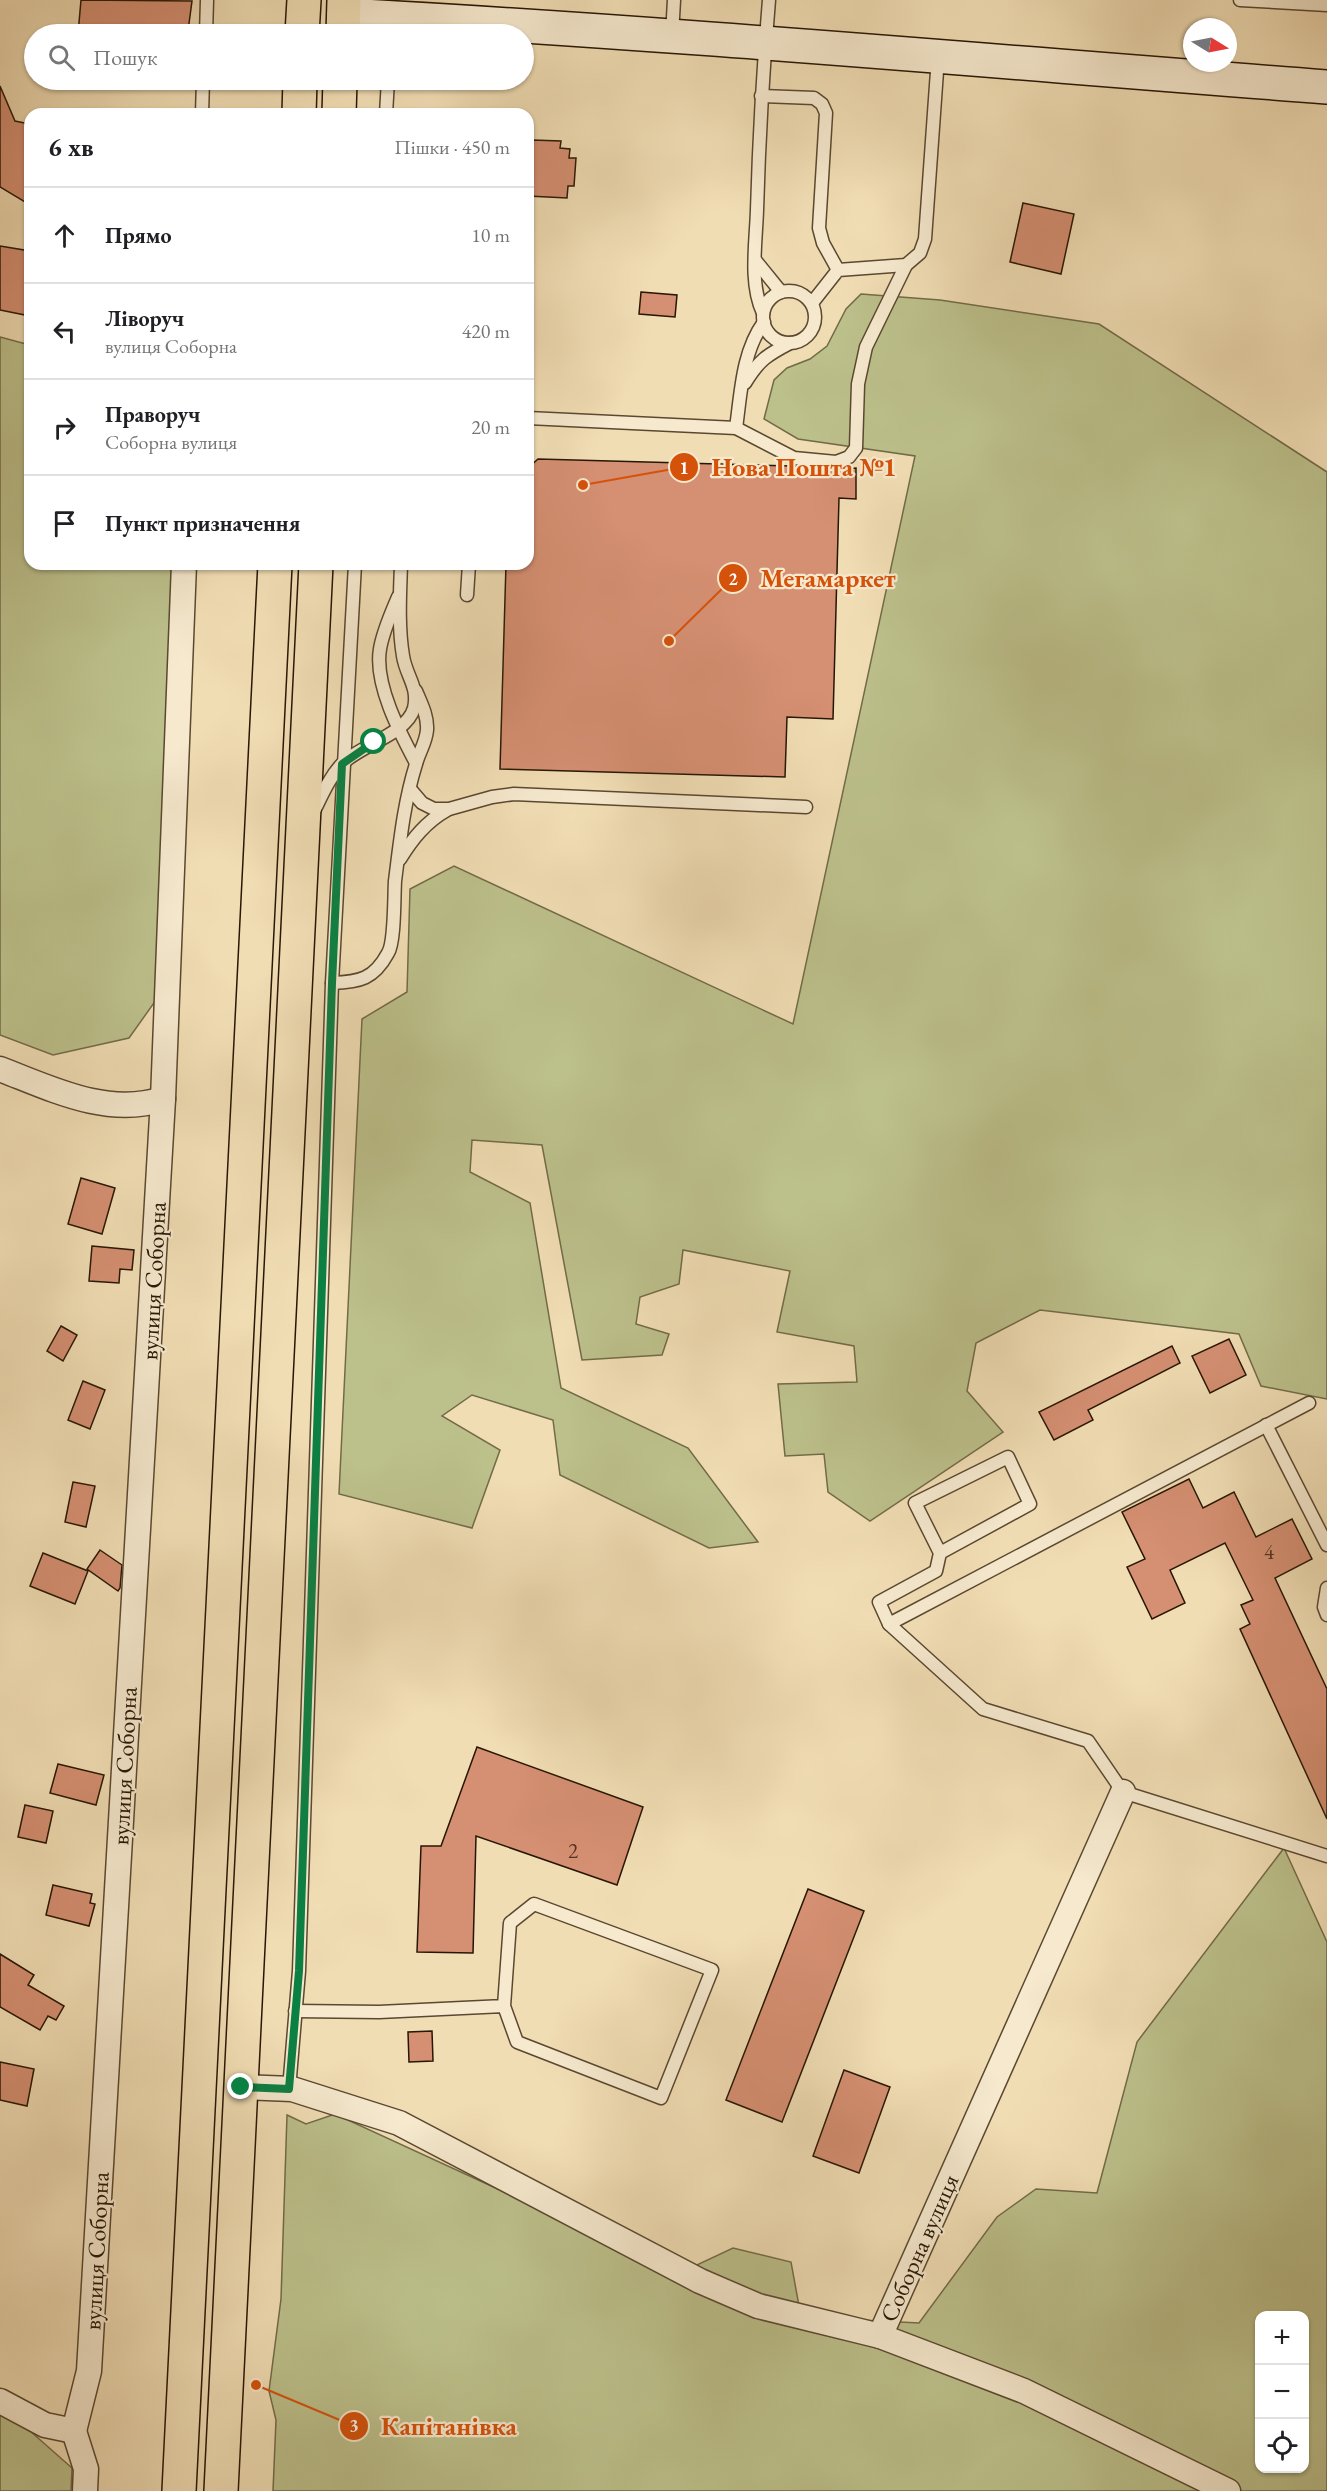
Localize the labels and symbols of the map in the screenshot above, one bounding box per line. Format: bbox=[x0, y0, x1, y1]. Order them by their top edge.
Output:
north arrow bbox=[1183, 18, 1237, 72]
callout: Нова Пошта №1 bbox=[669, 445, 908, 489]
text: Нова Пошта №1 bbox=[711, 450, 897, 484]
text: 1 bbox=[679, 456, 689, 479]
callout: Мегамаркет bbox=[718, 556, 908, 600]
text: Мегамаркет bbox=[760, 561, 896, 595]
text: 2 bbox=[728, 567, 738, 590]
route start bbox=[360, 728, 386, 754]
street label: вулиця Соборна bbox=[133, 1201, 173, 1361]
house number: 4 bbox=[1264, 1538, 1275, 1565]
street label: вулиця Соборна bbox=[104, 1686, 144, 1846]
house number: 2 bbox=[568, 1837, 578, 1864]
route end bbox=[227, 2073, 253, 2099]
street label: Соборна вулиця bbox=[873, 2169, 966, 2327]
street label: вулиця Соборна bbox=[76, 2171, 116, 2331]
callout: Капітанівка bbox=[339, 2404, 528, 2448]
text: Капітанівка bbox=[381, 2409, 517, 2443]
text: 3 bbox=[349, 2414, 359, 2437]

